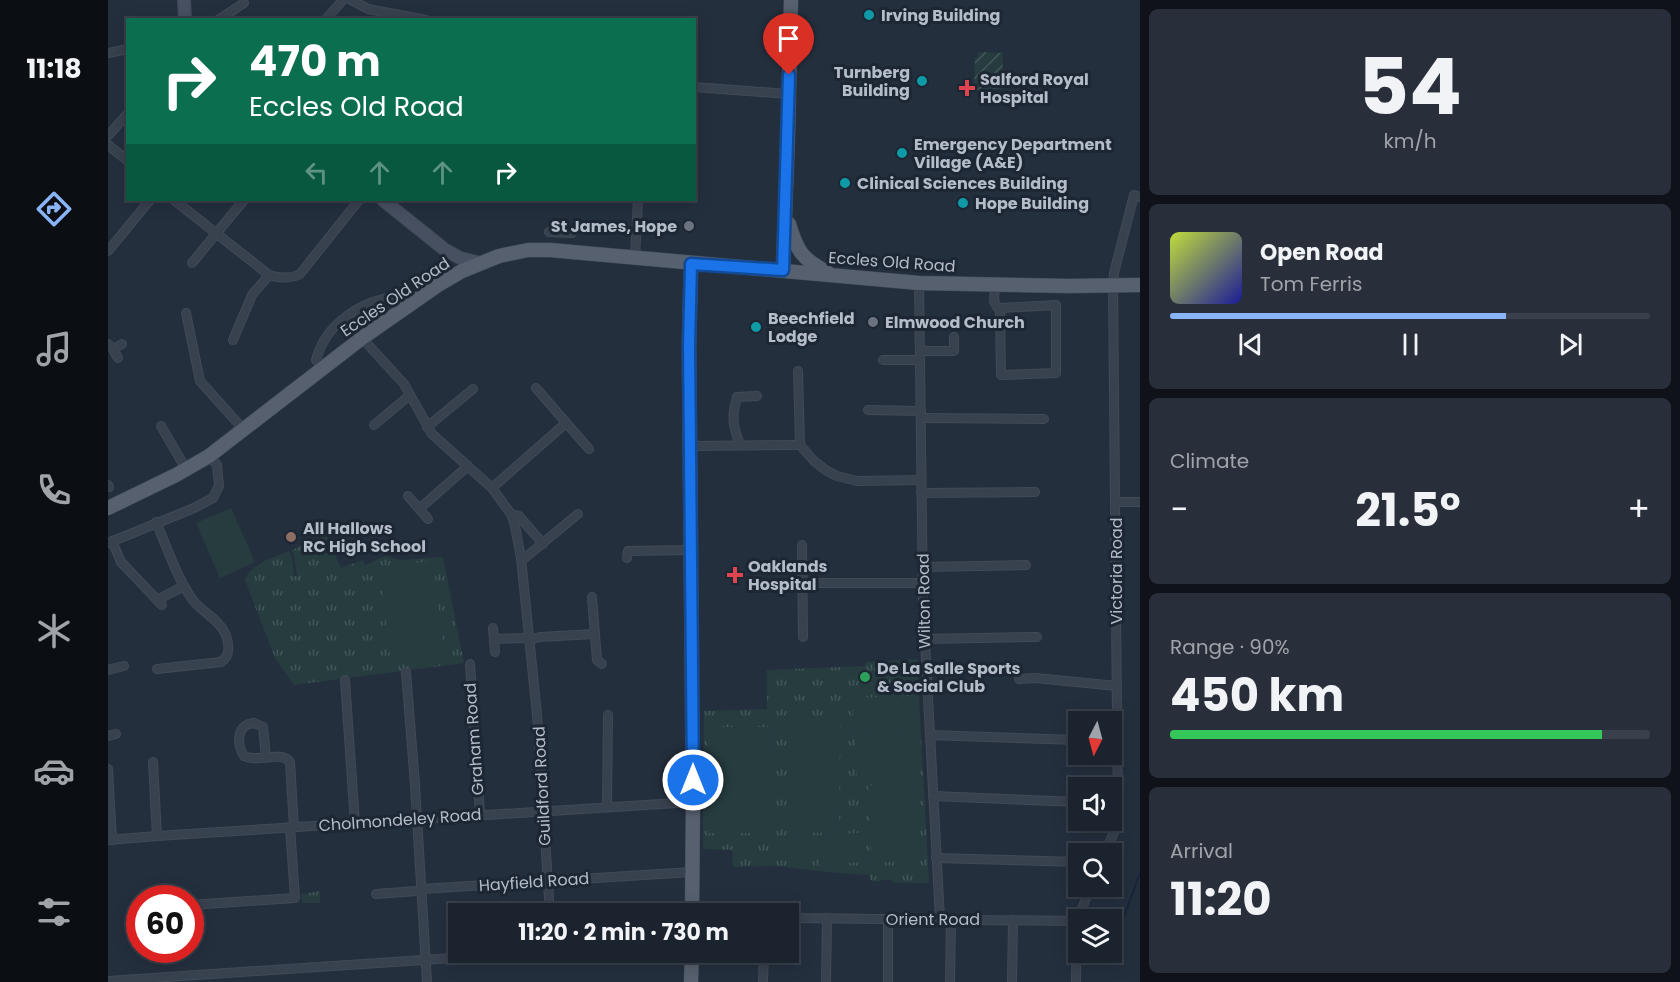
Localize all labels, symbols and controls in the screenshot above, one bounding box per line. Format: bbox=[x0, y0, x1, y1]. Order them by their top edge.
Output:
place label: Irving Building bbox=[881, 4, 1000, 27]
marker: Irving Building bbox=[862, 8, 876, 22]
pin bbox=[763, 13, 814, 75]
icon: arrive bbox=[772, 22, 805, 55]
text: 470 m bbox=[249, 32, 381, 91]
text: 54 bbox=[1358, 32, 1462, 141]
icon: right bbox=[150, 42, 228, 120]
text: 11:18 bbox=[26, 50, 82, 87]
place label: Turnberg Building bbox=[834, 61, 910, 102]
place label: Salford Royal Hospital bbox=[980, 68, 1089, 109]
marker: Turnberg Building bbox=[915, 74, 929, 88]
marker: Salford Royal Hospital bbox=[958, 79, 976, 97]
text: Eccles Old Road bbox=[249, 88, 464, 125]
text: km/h bbox=[1383, 127, 1437, 155]
place label: Emergency Department Village (A&E) bbox=[914, 133, 1112, 174]
marker: Emergency Department Village (A&E) bbox=[895, 146, 909, 160]
icon: left bbox=[300, 156, 333, 189]
icon: ahead bbox=[363, 156, 396, 189]
icon: ahead bbox=[426, 156, 459, 189]
icon: right bbox=[489, 156, 522, 189]
place label: Clinical Sciences Building bbox=[857, 172, 1068, 195]
marker: Clinical Sciences Building bbox=[838, 176, 852, 190]
icon: directions bbox=[33, 188, 75, 230]
place label: Hope Building bbox=[975, 192, 1089, 215]
marker: Hope Building bbox=[956, 196, 970, 210]
place label: St James, Hope bbox=[551, 215, 677, 238]
marker: St James, Hope bbox=[682, 219, 696, 233]
text: Open Road bbox=[1260, 237, 1384, 268]
street label: Eccles Old Road bbox=[828, 246, 956, 278]
street label: Eccles Old Road bbox=[336, 252, 454, 342]
text: Tom Ferris bbox=[1260, 270, 1362, 298]
place label: Beechfield Lodge bbox=[768, 307, 855, 348]
place label: Elmwood Church bbox=[885, 311, 1025, 334]
marker: Elmwood Church bbox=[866, 315, 880, 329]
marker: Beechfield Lodge bbox=[749, 320, 763, 334]
icon: music bbox=[33, 328, 75, 370]
icon: previous bbox=[1234, 328, 1267, 361]
icon: pause bbox=[1394, 328, 1427, 361]
icon: next bbox=[1554, 328, 1587, 361]
text: Climate bbox=[1170, 447, 1249, 475]
icon: phone bbox=[33, 469, 75, 511]
text: 21.5° bbox=[1355, 479, 1461, 542]
text: − bbox=[1170, 486, 1188, 533]
text: + bbox=[1627, 486, 1650, 533]
place label: All Hallows RC High School bbox=[303, 517, 426, 558]
street label: Victoria Road bbox=[1105, 517, 1128, 625]
marker: All Hallows RC High School bbox=[284, 530, 298, 544]
street label: Wilton Road bbox=[912, 553, 936, 649]
place label: Oaklands Hospital bbox=[748, 555, 828, 596]
marker: Oaklands Hospital bbox=[726, 566, 744, 584]
icon: climate bbox=[33, 610, 75, 652]
text: Range · 90% bbox=[1170, 633, 1290, 661]
place label: De La Salle Sports & Social Club bbox=[877, 657, 1020, 698]
text: 450 km bbox=[1170, 664, 1344, 727]
marker: De La Salle Sports & Social Club bbox=[858, 670, 872, 684]
street label: Graham Road bbox=[459, 682, 489, 796]
north arrow bbox=[1068, 711, 1122, 765]
map controls bbox=[1068, 711, 1122, 963]
street label: Guildford Road bbox=[527, 726, 557, 846]
position arrow bbox=[661, 748, 725, 812]
icon: car bbox=[33, 750, 75, 792]
button: sound bbox=[1068, 777, 1122, 831]
street label: Cholmondeley Road bbox=[318, 803, 482, 837]
text: Arrival bbox=[1170, 837, 1233, 865]
button: search bbox=[1068, 843, 1122, 897]
street label: Hayfield Road bbox=[478, 867, 590, 897]
text: 11:20 bbox=[1170, 868, 1272, 931]
speed limit sign: 60 bbox=[126, 885, 204, 963]
icon: filters bbox=[33, 891, 75, 933]
street label: Orient Road bbox=[886, 908, 980, 931]
button: layers bbox=[1068, 909, 1122, 963]
text: 11:20 · 2 min · 730 m bbox=[518, 917, 729, 948]

